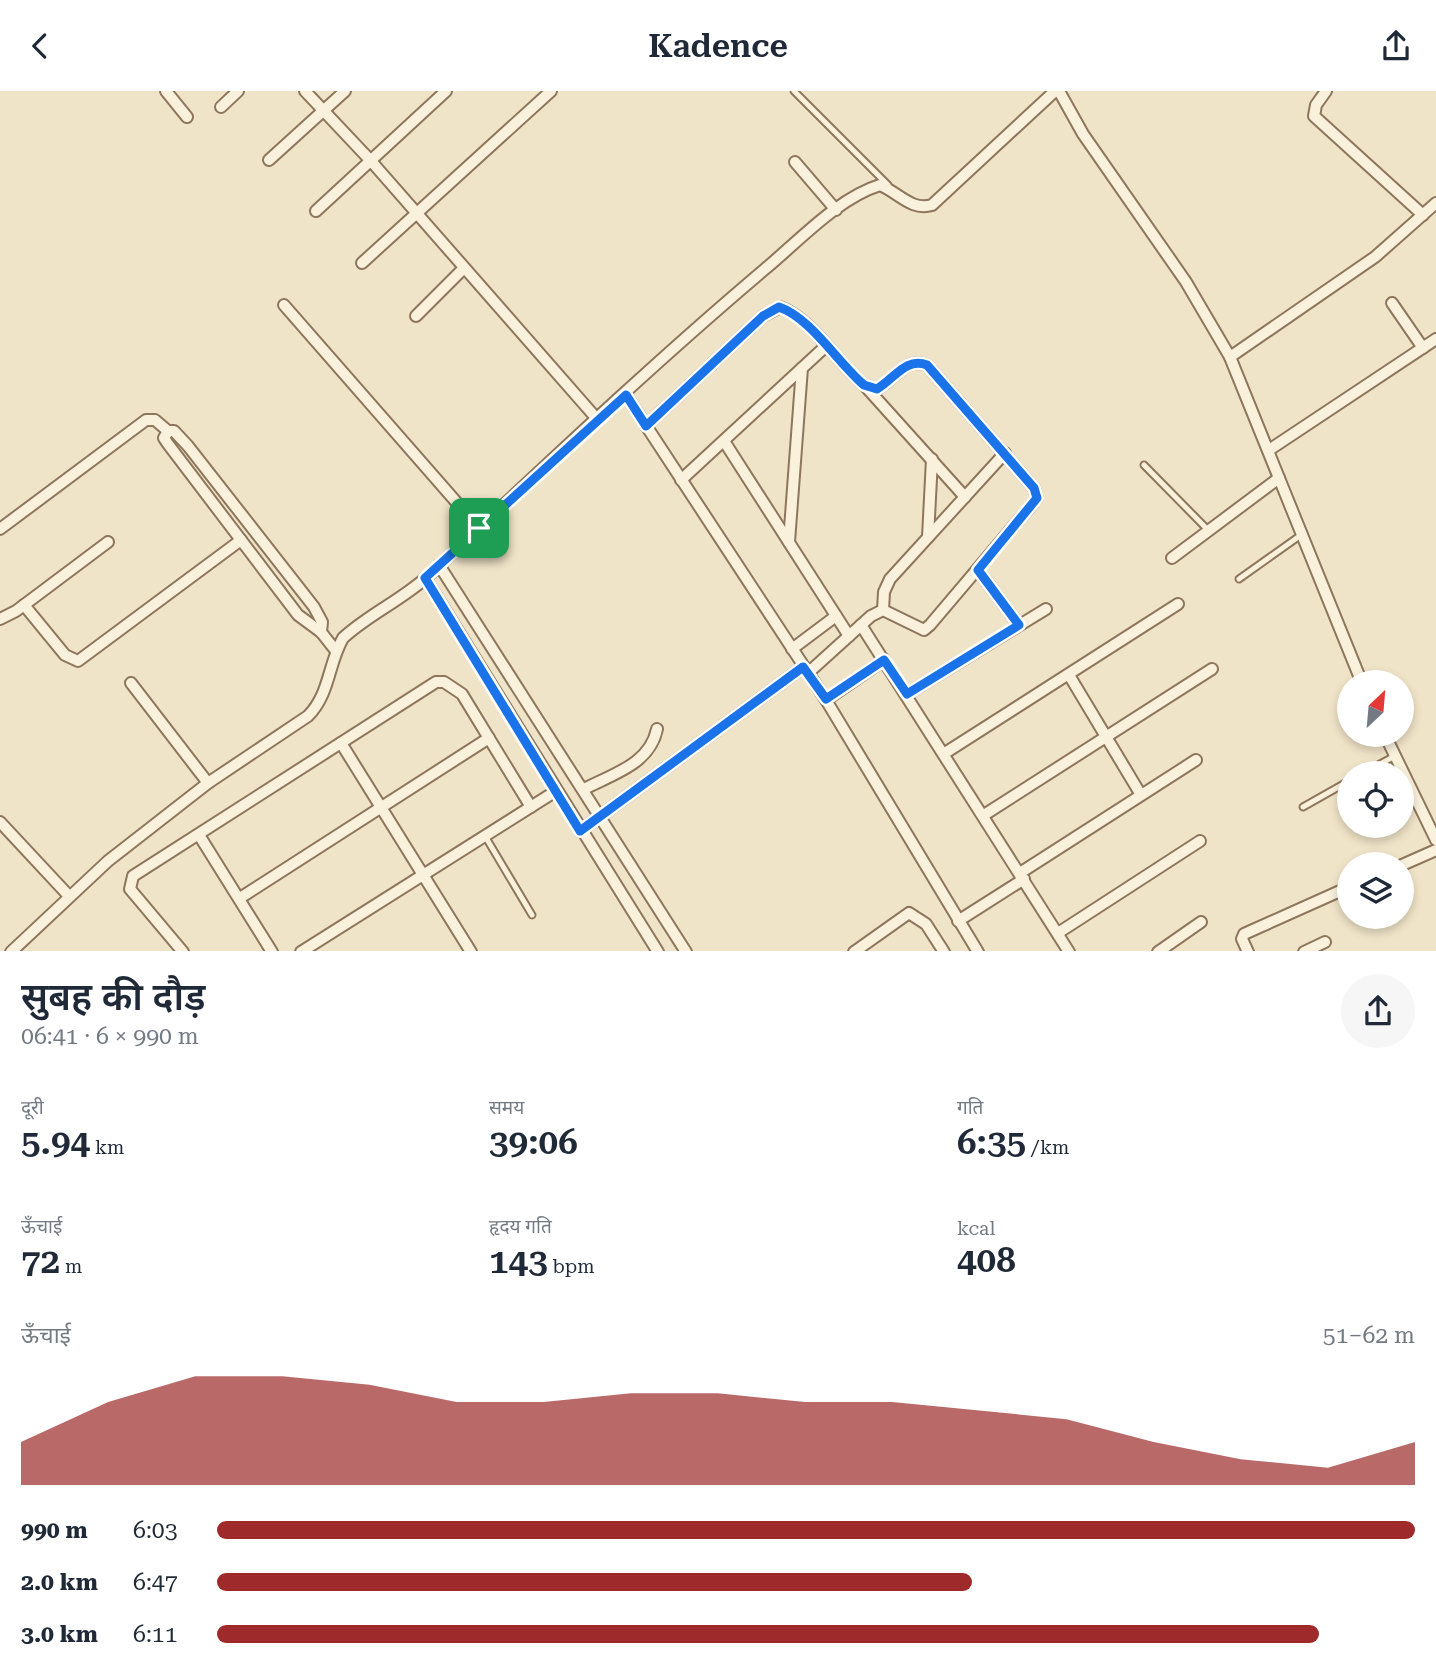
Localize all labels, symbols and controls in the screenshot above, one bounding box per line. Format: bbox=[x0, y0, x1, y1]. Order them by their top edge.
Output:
icon: back bbox=[21, 27, 59, 65]
text: Kadence bbox=[648, 27, 788, 65]
icon: share bbox=[1377, 27, 1415, 65]
pin bbox=[449, 498, 509, 558]
icon: arrive bbox=[460, 509, 498, 547]
north arrow bbox=[1337, 670, 1414, 747]
map controls bbox=[1337, 670, 1414, 929]
button: locate bbox=[1337, 761, 1414, 838]
button: layers bbox=[1337, 852, 1414, 929]
button: share bbox=[1341, 974, 1415, 1048]
text: सुबह की दौड़ bbox=[21, 975, 205, 1019]
text: 06:41 · 6 × 990 m bbox=[21, 1023, 199, 1050]
text: दूरी bbox=[21, 1096, 44, 1119]
text: समय bbox=[489, 1096, 524, 1119]
text: गति bbox=[957, 1096, 983, 1119]
text: 5.94 bbox=[21, 1122, 90, 1163]
text: 39:06 bbox=[489, 1122, 578, 1163]
text: 6:35 bbox=[957, 1122, 1026, 1163]
text: km bbox=[90, 1136, 124, 1159]
text: /km bbox=[1026, 1136, 1069, 1159]
text: ऊँचाई bbox=[21, 1215, 62, 1238]
text: हृदय गति bbox=[489, 1215, 552, 1238]
text: kcal bbox=[957, 1217, 995, 1240]
text: 408 bbox=[957, 1240, 1016, 1281]
text: 72 bbox=[21, 1241, 60, 1282]
text: 143 bbox=[489, 1241, 548, 1282]
text: m bbox=[60, 1255, 82, 1278]
text: bpm bbox=[548, 1255, 595, 1278]
text: ऊँचाई bbox=[21, 1322, 71, 1349]
text: 51–62 m bbox=[1323, 1322, 1415, 1349]
text: 990 m bbox=[21, 1517, 88, 1544]
text: 6:03 bbox=[133, 1517, 178, 1544]
text: 2.0 km bbox=[21, 1569, 98, 1596]
text: 6:47 bbox=[133, 1569, 178, 1596]
text: 3.0 km bbox=[21, 1621, 98, 1648]
text: 6:11 bbox=[133, 1621, 178, 1648]

